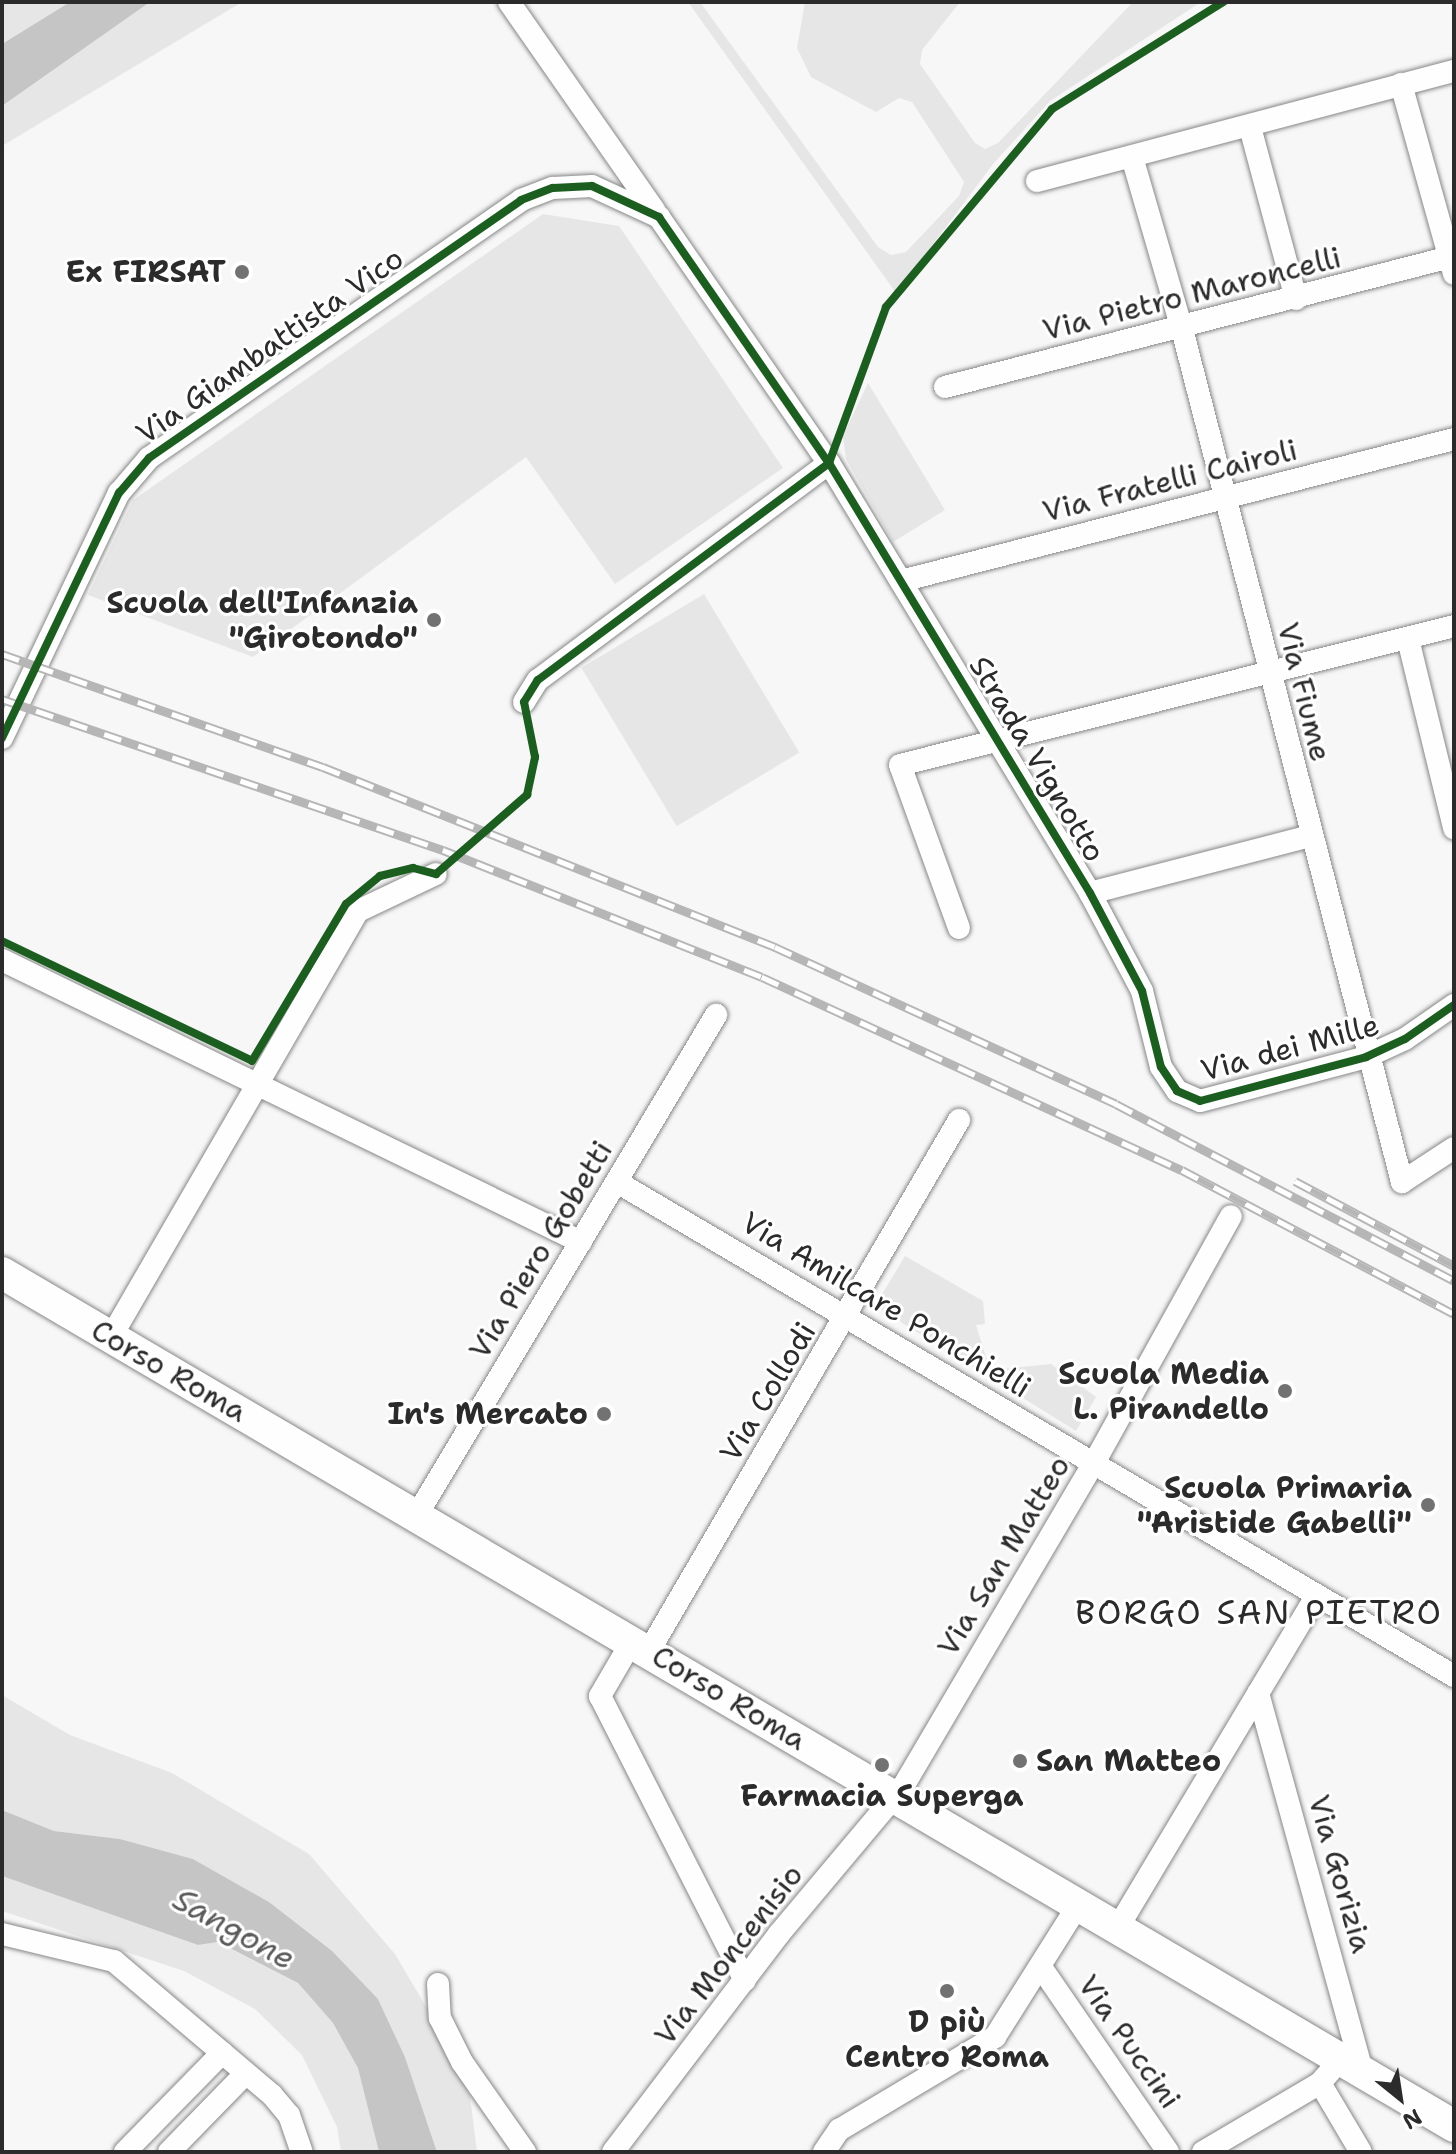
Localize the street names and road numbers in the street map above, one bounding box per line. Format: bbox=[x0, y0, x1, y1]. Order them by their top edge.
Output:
street label: Via Pietro Maroncelli bbox=[1039, 239, 1345, 349]
street label: Via Giambattista Vico bbox=[130, 240, 410, 452]
street label: Via Fratelli Cairoli bbox=[1039, 432, 1301, 530]
street label: Via Fiume bbox=[1269, 619, 1339, 765]
street label: Strada Vignotto bbox=[961, 650, 1113, 868]
street label: Via dei Mille bbox=[1197, 1007, 1383, 1089]
street label: Via Piero Gobetti bbox=[462, 1134, 620, 1366]
street label: Via Amilcare Ponchielli bbox=[735, 1204, 1037, 1406]
street label: Corso Roma bbox=[85, 1312, 253, 1430]
street label: Via Collodi bbox=[712, 1316, 824, 1468]
street label: Via San Matteo bbox=[930, 1449, 1078, 1663]
street label: Corso Roma bbox=[645, 1638, 813, 1758]
street label: Via Gorizia bbox=[1300, 1791, 1380, 1957]
street label: Via Moncenisio bbox=[647, 1857, 811, 2053]
street label: Via Puccini bbox=[1070, 1968, 1188, 2116]

